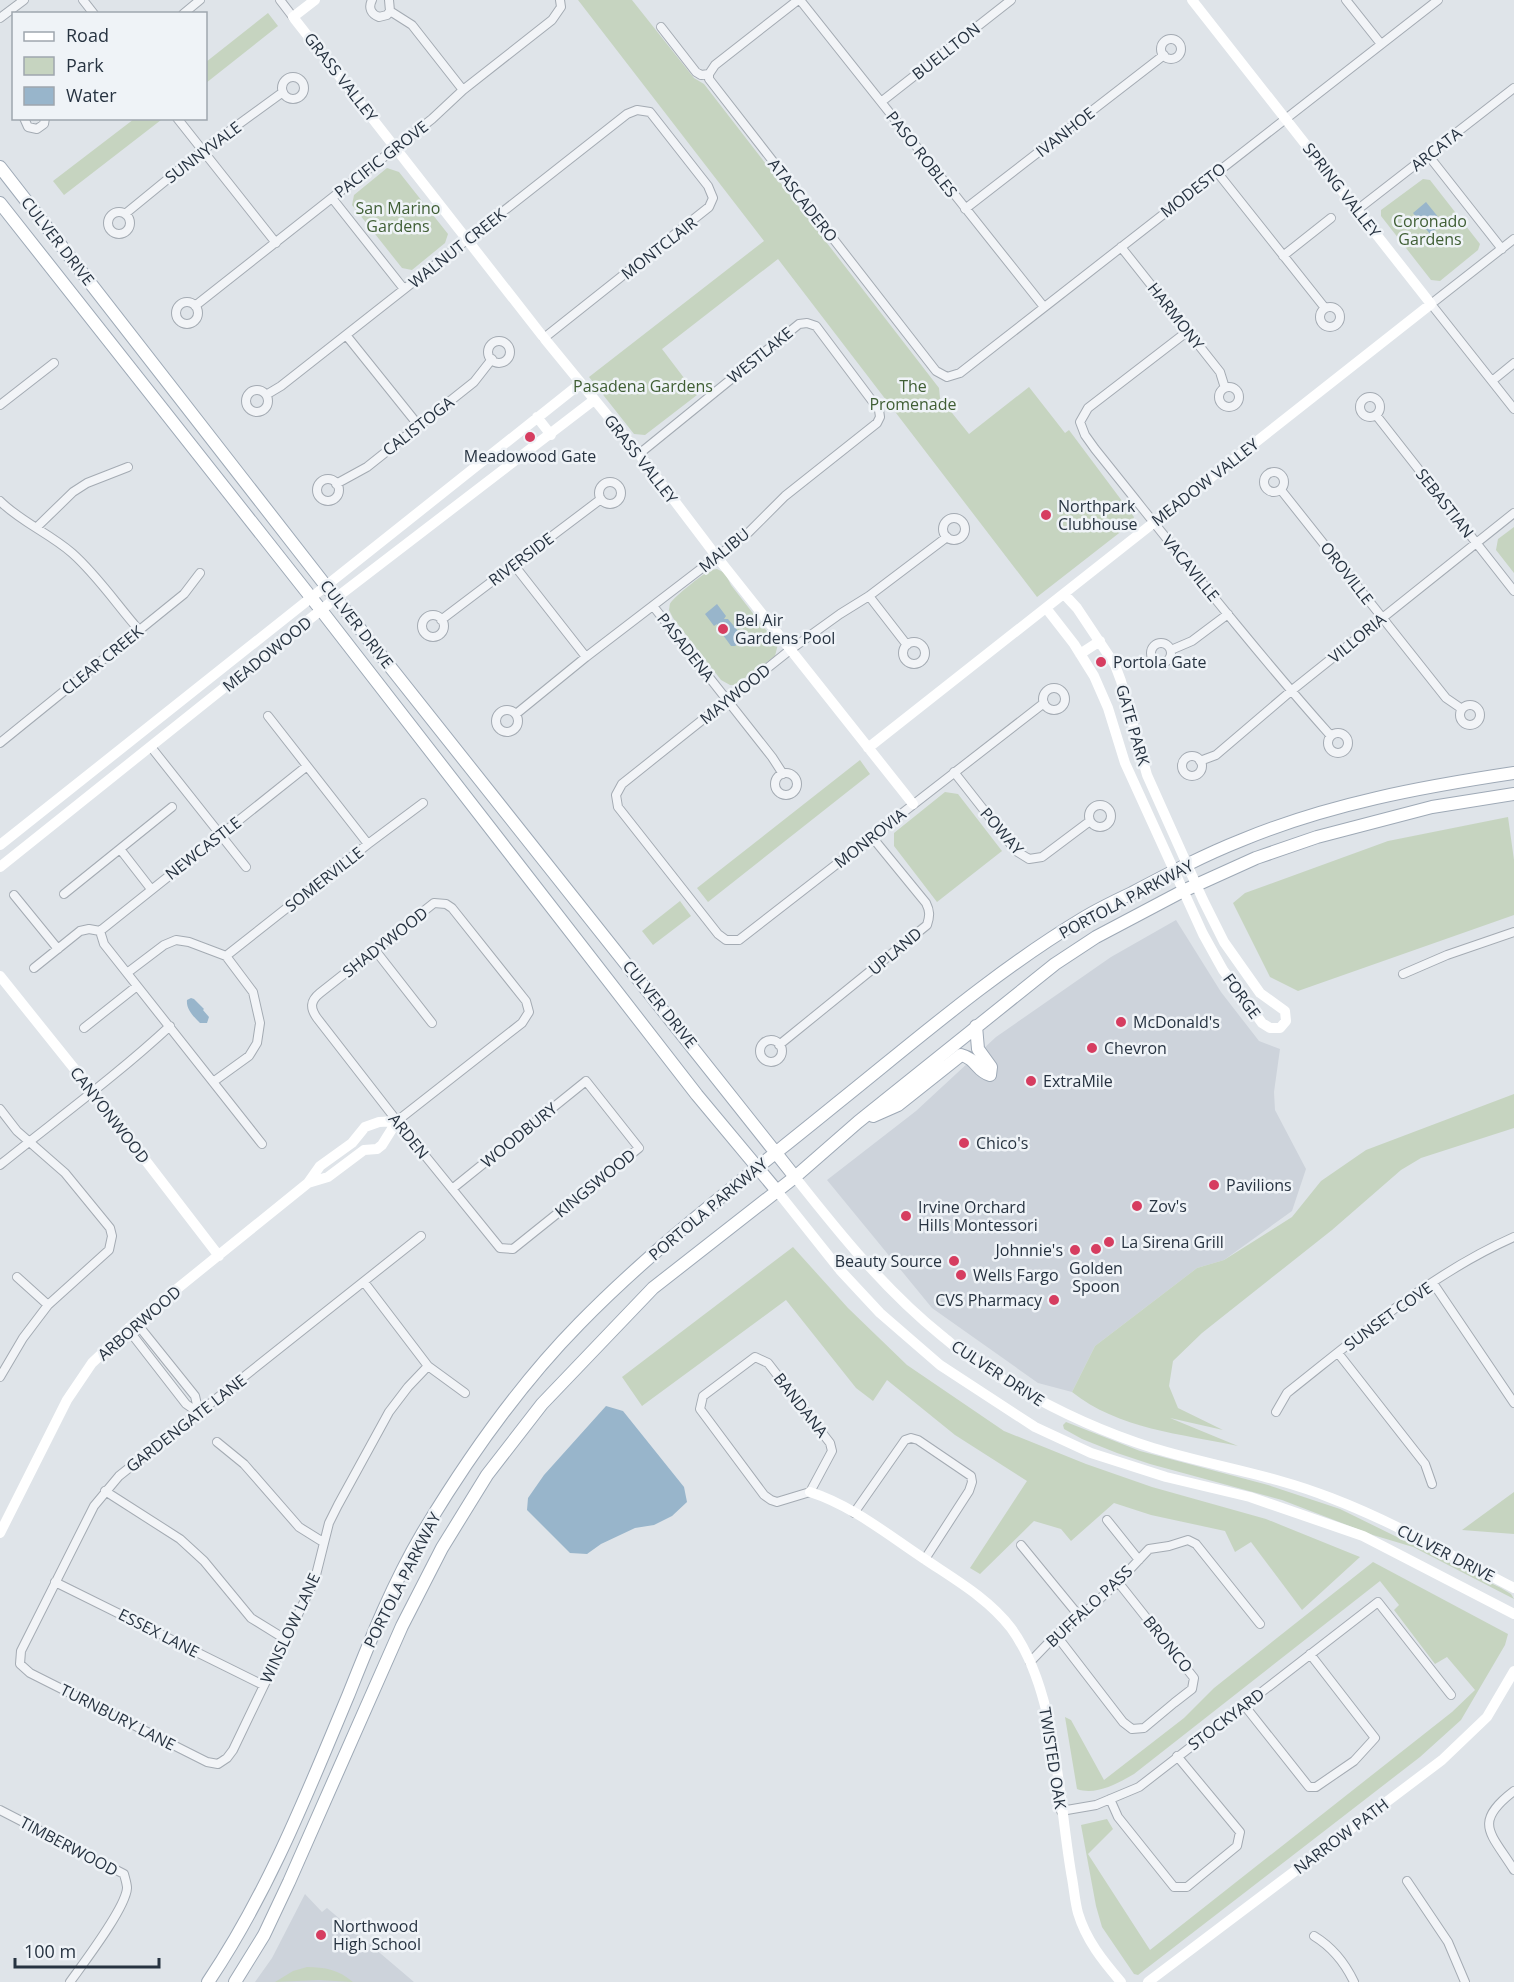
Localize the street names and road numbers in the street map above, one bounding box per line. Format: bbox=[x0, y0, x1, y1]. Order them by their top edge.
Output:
street label: BUELLTON bbox=[907, 17, 985, 85]
street label: GRASS VALLEY bbox=[299, 28, 383, 126]
street label: IVANHOE bbox=[1031, 102, 1099, 162]
street label: PASO ROBLES bbox=[881, 106, 963, 202]
street label: PACIFIC GROVE bbox=[329, 115, 433, 203]
street label: SUNNYVALE bbox=[160, 116, 246, 188]
street label: ARCATA bbox=[1406, 122, 1467, 176]
street label: SPRING VALLEY bbox=[1298, 138, 1386, 242]
street label: ATASCADERO bbox=[763, 153, 843, 247]
street label: MODESTO bbox=[1156, 158, 1230, 222]
street label: CULVER DRIVE bbox=[16, 192, 100, 290]
street label: WALNUT CREEK bbox=[404, 203, 510, 293]
street label: MONTCLAIR bbox=[617, 211, 702, 285]
street label: HARMONY bbox=[1143, 278, 1209, 354]
street label: WESTLAKE bbox=[723, 322, 797, 388]
street label: CALISTOGA bbox=[378, 391, 459, 461]
street label: GRASS VALLEY bbox=[599, 410, 683, 508]
street label: MEADOW VALLEY bbox=[1147, 433, 1263, 531]
street label: SEBASTIAN bbox=[1411, 464, 1479, 542]
street label: MALIBU bbox=[694, 523, 754, 577]
street label: RIVERSIDE bbox=[484, 527, 558, 591]
street label: VACAVILLE bbox=[1157, 530, 1225, 606]
street label: OROVILLE bbox=[1315, 537, 1379, 609]
street label: CULVER DRIVE bbox=[315, 575, 399, 673]
street label: PASADENA bbox=[652, 608, 720, 686]
street label: VILLORIA bbox=[1324, 608, 1391, 668]
street label: MEADOWOOD bbox=[218, 611, 316, 697]
street label: CLEAR CREEK bbox=[57, 620, 148, 700]
street label: MAYWOOD bbox=[695, 659, 775, 729]
street label: GATE PARK bbox=[1111, 682, 1155, 768]
street label: MONROVIA bbox=[830, 803, 911, 873]
street label: POWAY bbox=[975, 803, 1029, 859]
street label: NEWCASTLE bbox=[160, 811, 246, 885]
street label: SOMERVILLE bbox=[280, 841, 368, 917]
street label: PORTOLA PARKWAY bbox=[1055, 854, 1197, 944]
street label: SHADYWOOD bbox=[338, 902, 432, 982]
street label: UPLAND bbox=[864, 922, 926, 980]
street label: CULVER DRIVE bbox=[618, 956, 702, 1052]
street label: FORGE bbox=[1218, 969, 1266, 1023]
street label: CANYONWOOD bbox=[65, 1062, 155, 1168]
street label: WOODBURY bbox=[476, 1097, 562, 1173]
street label: ARDEN bbox=[384, 1109, 434, 1163]
street label: KINGSWOOD bbox=[550, 1144, 640, 1222]
street label: PORTOLA PARKWAY bbox=[644, 1153, 772, 1265]
street label: SUNSET COVE bbox=[1339, 1277, 1437, 1355]
street label: ARBORWOOD bbox=[93, 1281, 185, 1365]
street label: CULVER DRIVE bbox=[947, 1335, 1049, 1411]
street label: BANDANA bbox=[769, 1368, 834, 1443]
street label: GARDENGATE LANE bbox=[121, 1369, 251, 1477]
street label: PORTOLA PARKWAY bbox=[358, 1509, 446, 1651]
street label: CULVER DRIVE bbox=[1393, 1519, 1499, 1587]
street label: BUFFALO PASS bbox=[1041, 1560, 1137, 1652]
street label: WINSLOW LANE bbox=[255, 1569, 325, 1687]
street label: ESSEX LANE bbox=[115, 1603, 203, 1663]
street label: BRONCO bbox=[1138, 1611, 1198, 1677]
street label: TURNBURY LANE bbox=[57, 1678, 179, 1756]
street label: STOCKYARD bbox=[1183, 1683, 1269, 1755]
street label: TWISTED OAK bbox=[1034, 1706, 1072, 1811]
street label: NARROW PATH bbox=[1289, 1793, 1393, 1879]
street label: TIMBERWOOD bbox=[16, 1811, 122, 1881]

